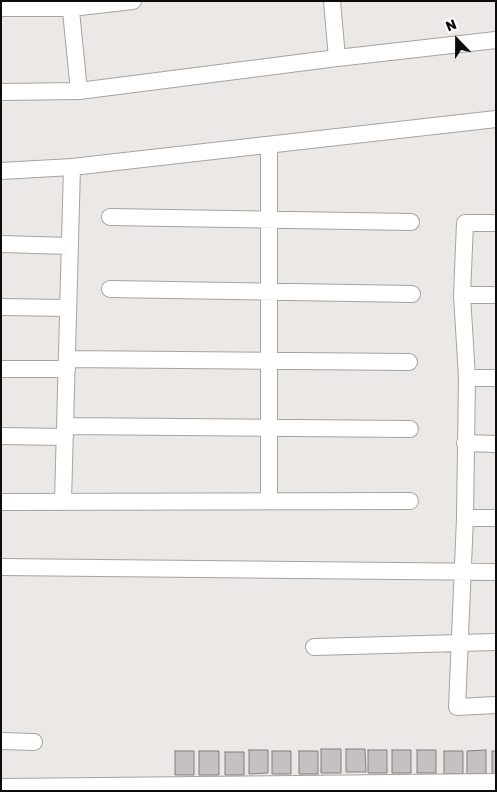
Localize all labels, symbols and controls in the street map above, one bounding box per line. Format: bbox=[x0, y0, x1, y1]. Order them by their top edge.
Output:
north arrow bbox=[432, 15, 482, 65]
text: N bbox=[443, 16, 459, 35]

